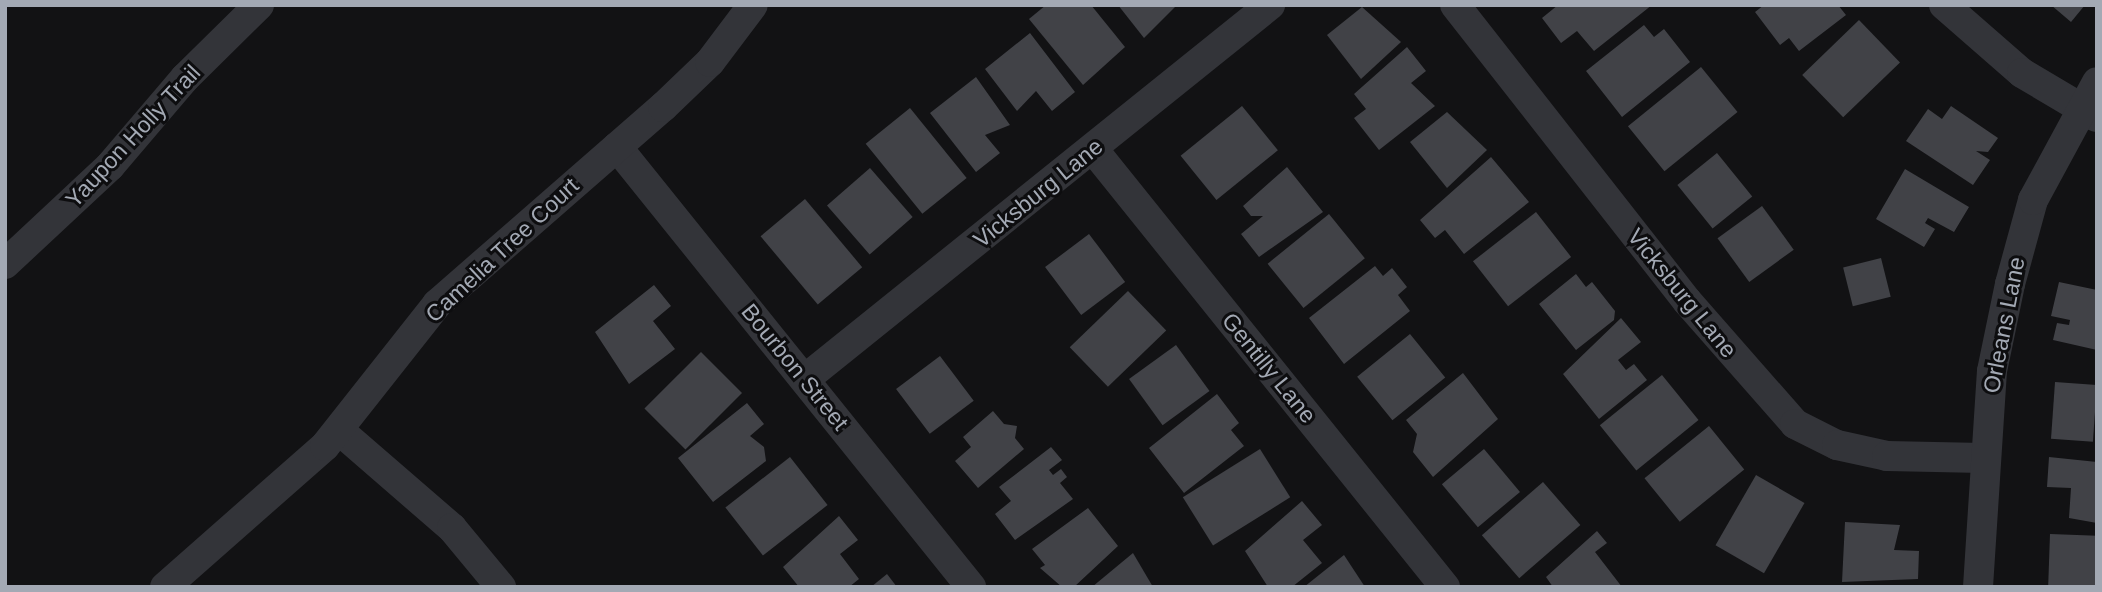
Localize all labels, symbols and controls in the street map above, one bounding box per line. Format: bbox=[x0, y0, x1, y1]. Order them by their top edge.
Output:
street label: Yaupon Holly Trail bbox=[60, 59, 206, 213]
street label: Vicksburg Lane bbox=[968, 133, 1108, 253]
street label: Camelia Tree Court bbox=[420, 172, 584, 328]
street label: Vicksburg Lane bbox=[1622, 223, 1742, 363]
street label: Orleans Lane bbox=[1977, 255, 2031, 395]
street label: Bourbon Street bbox=[736, 298, 854, 436]
street label: Gentilly Lane bbox=[1216, 307, 1322, 429]

